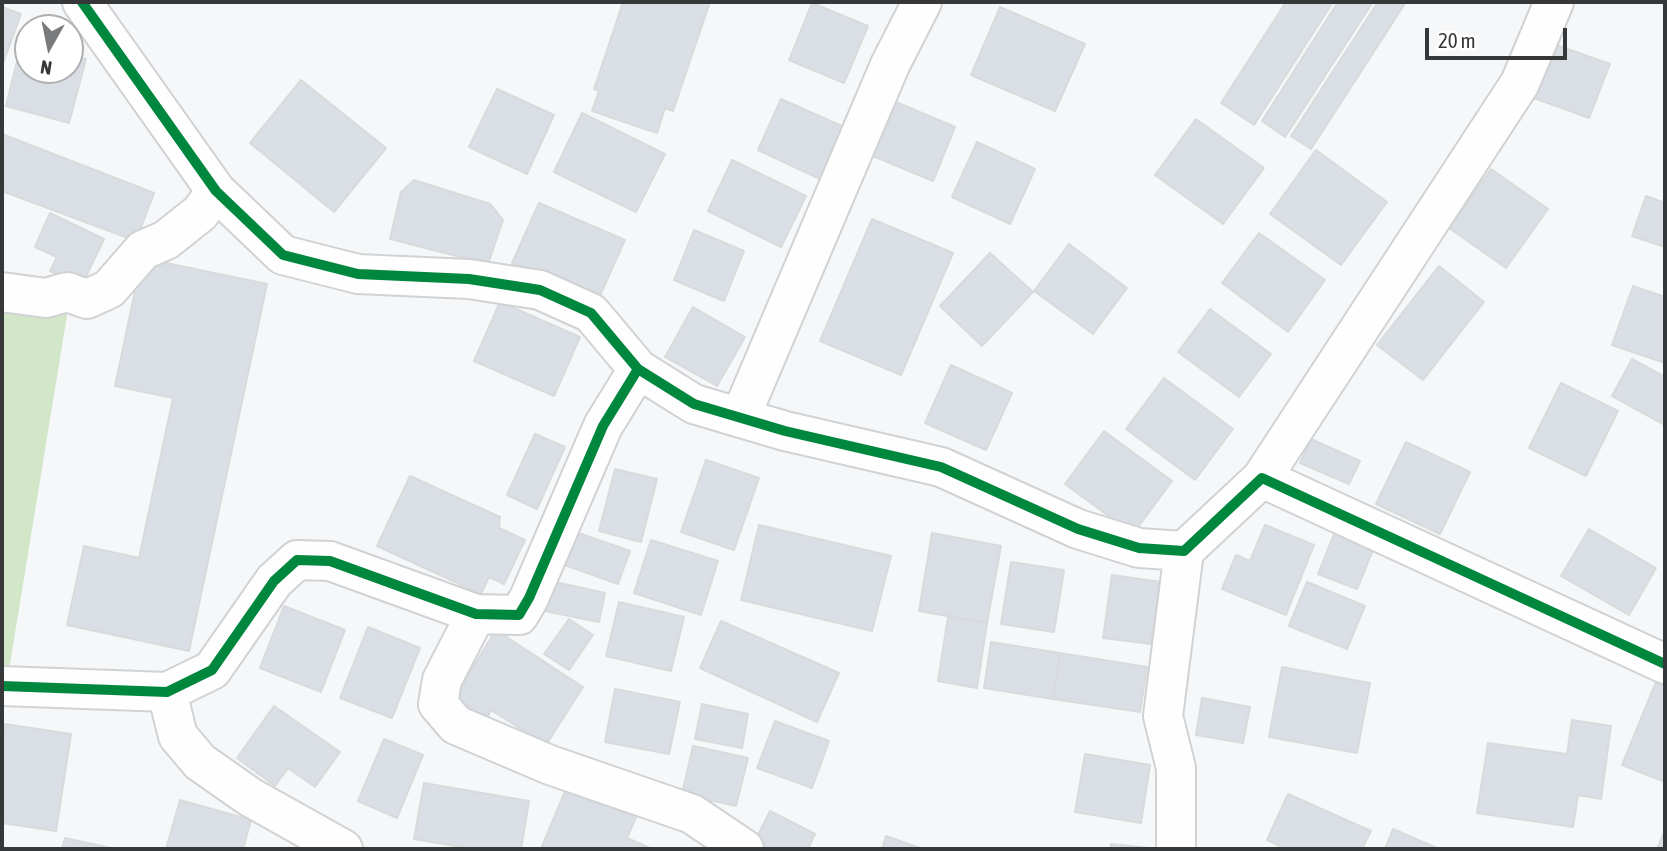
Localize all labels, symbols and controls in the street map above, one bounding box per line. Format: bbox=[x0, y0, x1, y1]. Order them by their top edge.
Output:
north arrow bbox=[14, 14, 84, 84]
scale bar bbox=[1429, 14, 1571, 58]
text: 20 m bbox=[1438, 28, 1476, 52]
text: N bbox=[39, 56, 53, 80]

